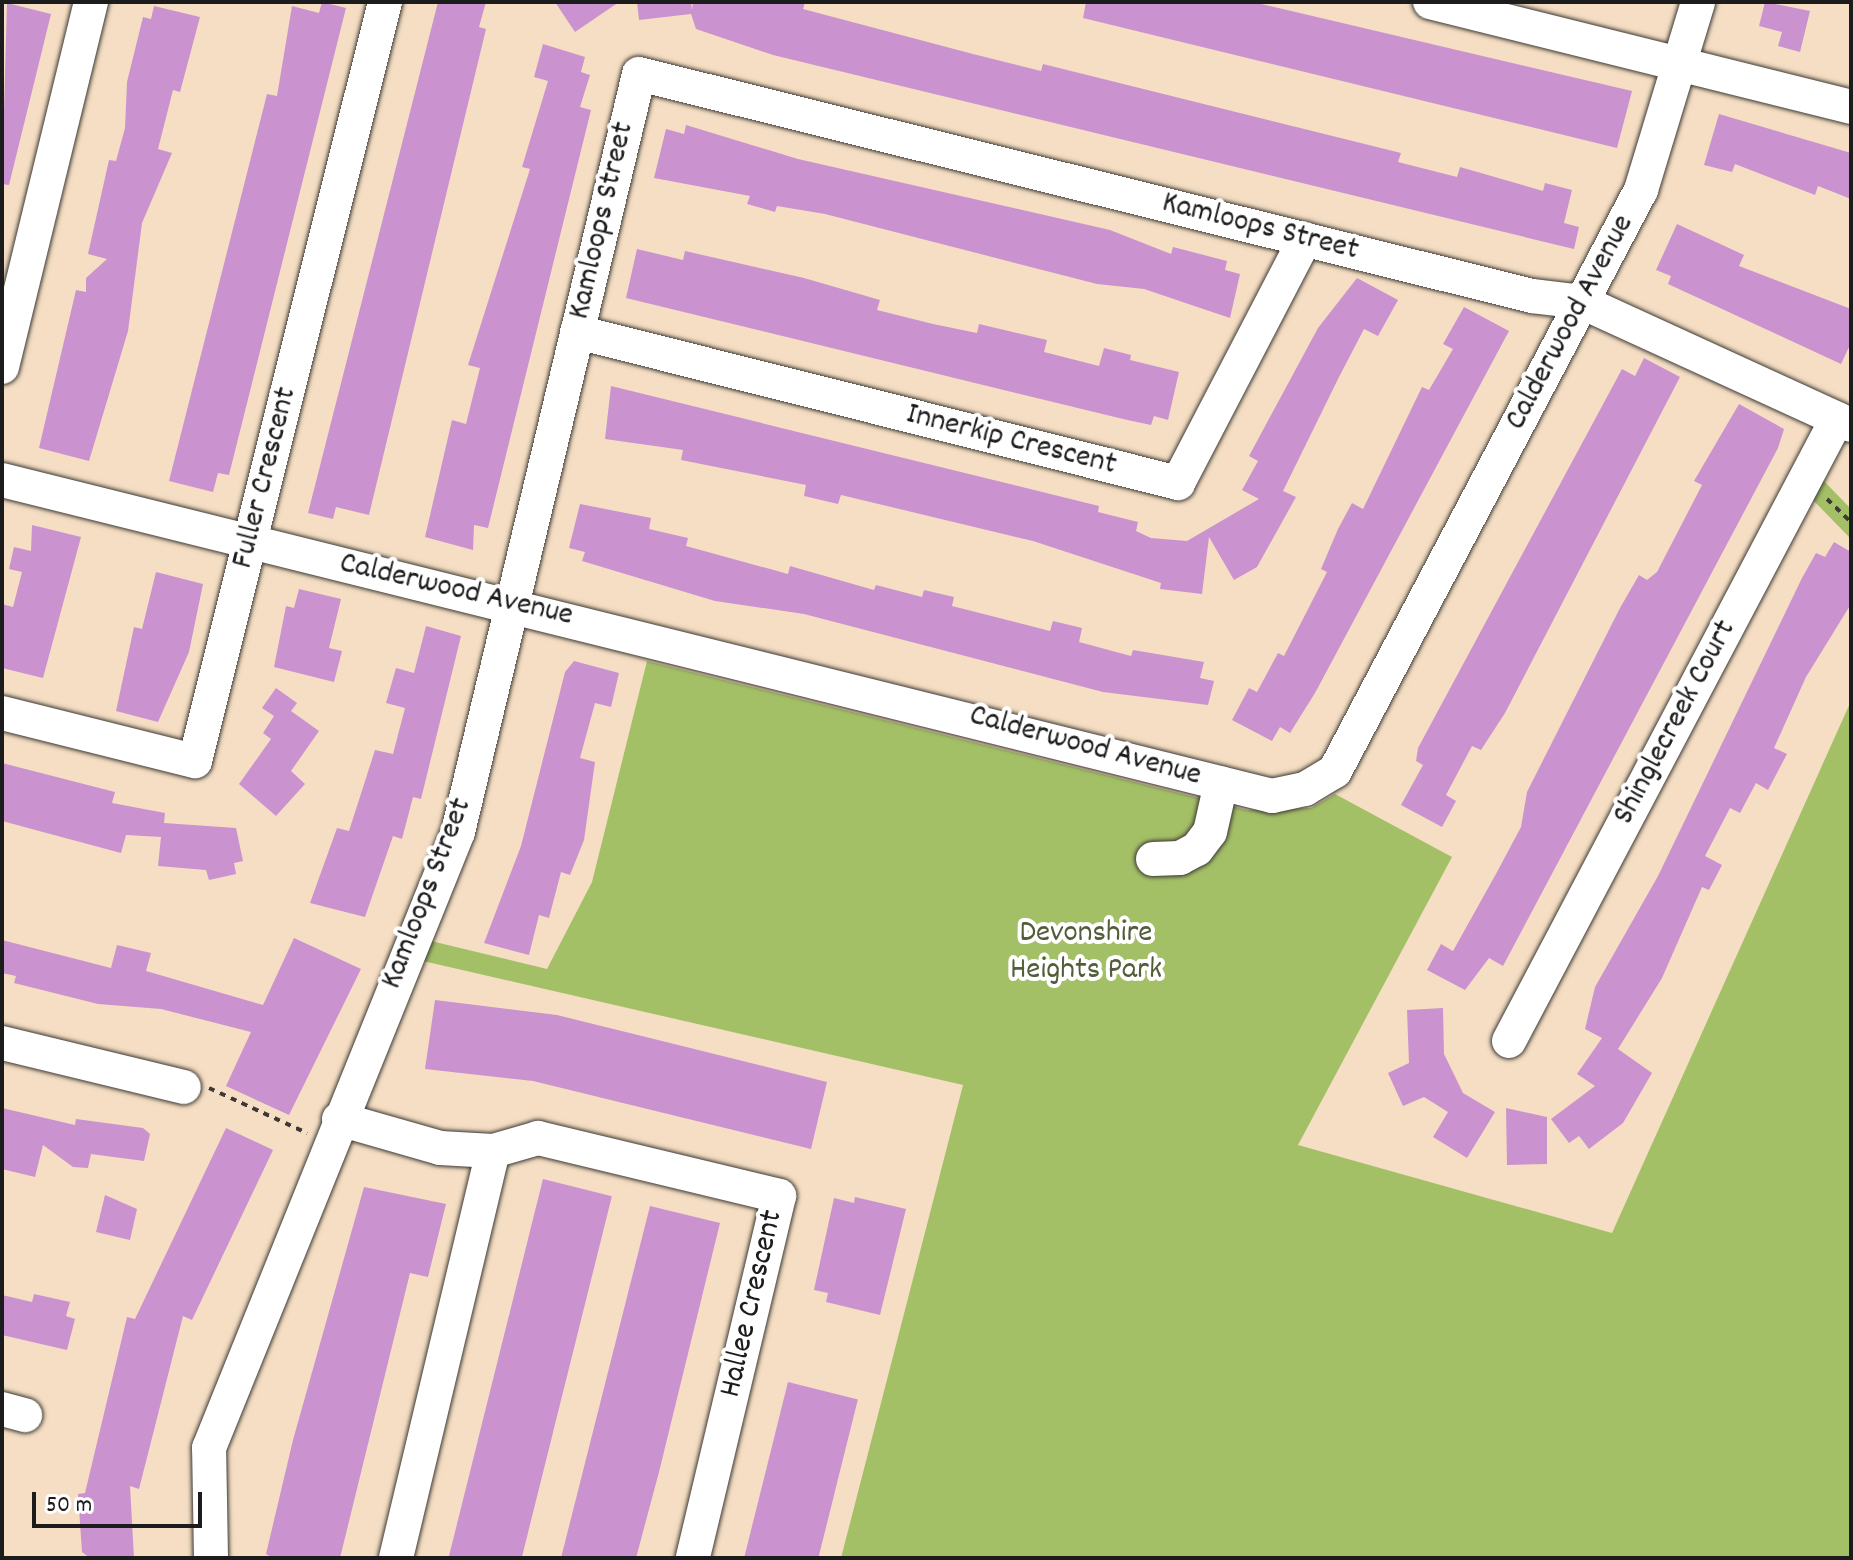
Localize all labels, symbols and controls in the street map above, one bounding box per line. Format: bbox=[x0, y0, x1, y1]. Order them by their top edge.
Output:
street label: Kamloops Street bbox=[562, 119, 644, 323]
street label: Kamloops Street bbox=[1158, 185, 1362, 271]
street label: Calderwood Avenue bbox=[1498, 209, 1644, 437]
street label: Fuller Crescent bbox=[225, 383, 307, 573]
street label: Innerkip Crescent bbox=[902, 396, 1120, 486]
street label: Calderwood Avenue bbox=[336, 545, 576, 637]
street label: Shinglecreek Court bbox=[1606, 614, 1746, 832]
street label: Calderwood Avenue bbox=[965, 698, 1205, 796]
street label: Kamloops Street bbox=[374, 793, 482, 995]
park label: Devonshire Heights Park bbox=[1010, 916, 1162, 991]
street label: Hallee Crescent bbox=[713, 1207, 793, 1401]
scale bar bbox=[36, 1476, 206, 1526]
text: 50 m bbox=[46, 1489, 92, 1523]

